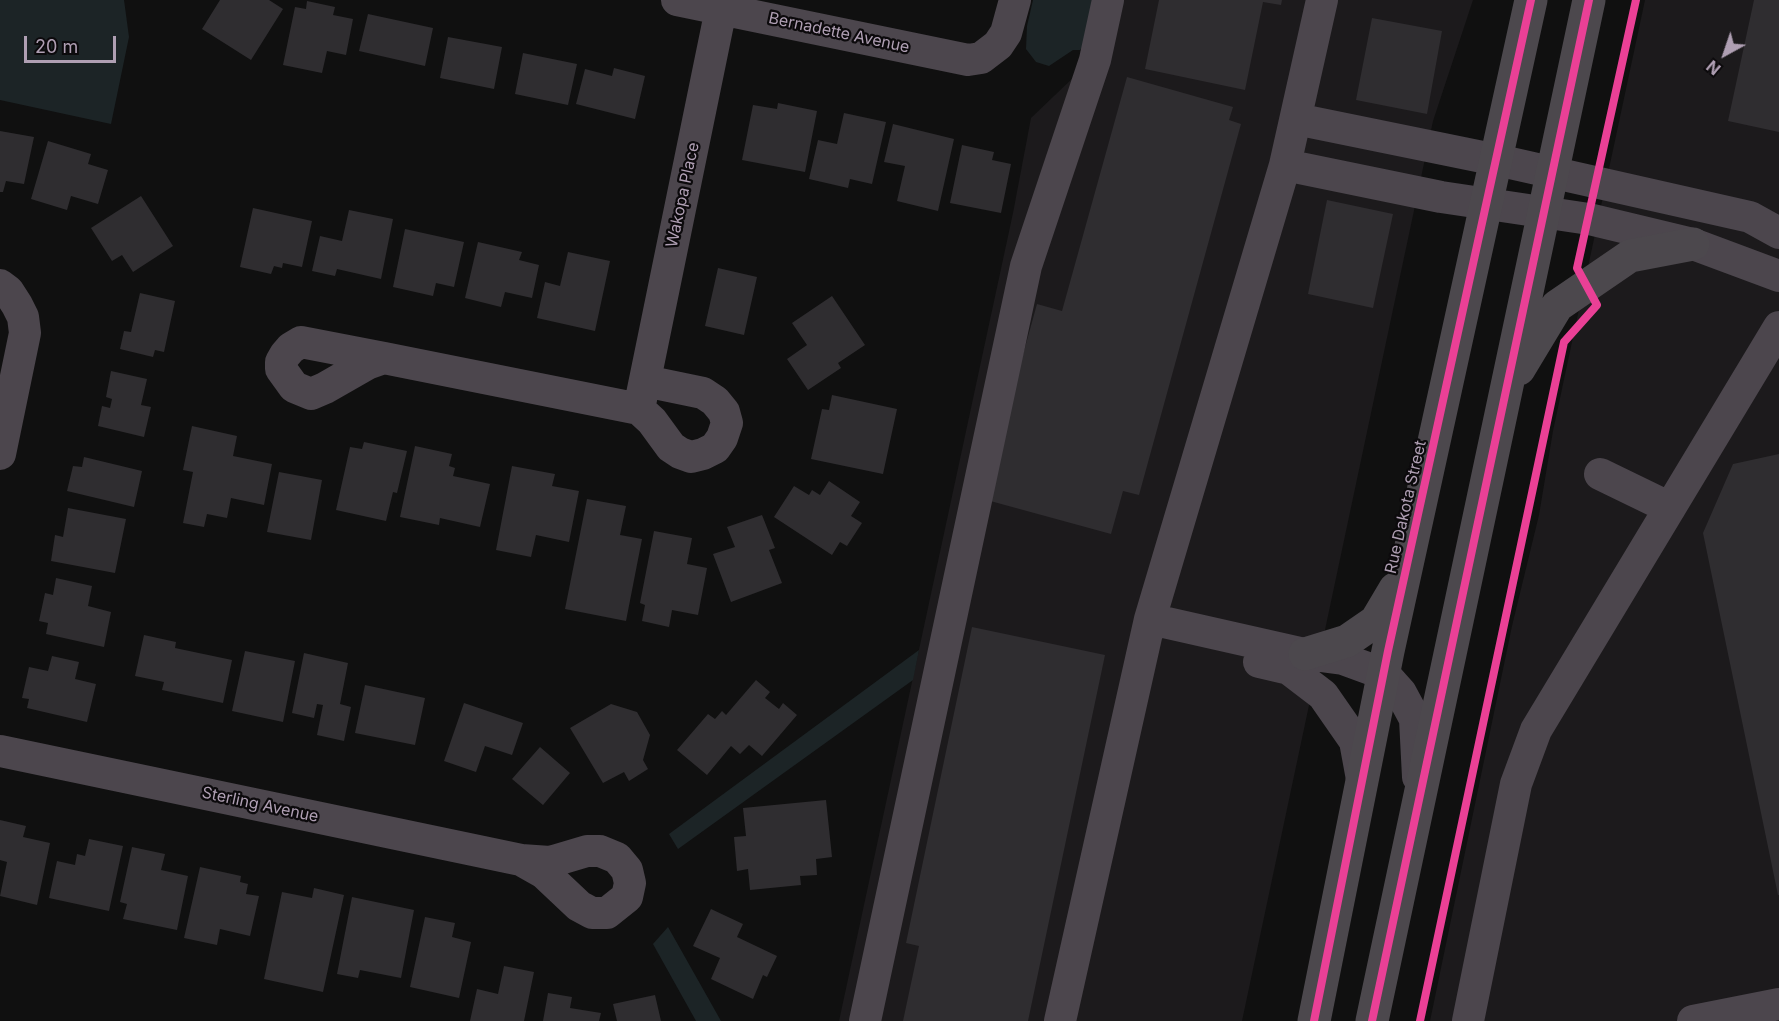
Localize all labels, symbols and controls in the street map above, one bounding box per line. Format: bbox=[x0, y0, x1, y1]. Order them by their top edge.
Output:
street label: Bernadette Avenue bbox=[767, 9, 911, 57]
scale bar bbox=[27, 24, 118, 62]
north arrow bbox=[1695, 24, 1755, 84]
text: 20 m bbox=[35, 36, 78, 57]
text: N bbox=[1702, 56, 1725, 79]
street label: Wakopa Place bbox=[662, 141, 704, 249]
street label: Rue Dakota Street bbox=[1381, 439, 1431, 575]
street label: Sterling Avenue bbox=[200, 783, 320, 827]

